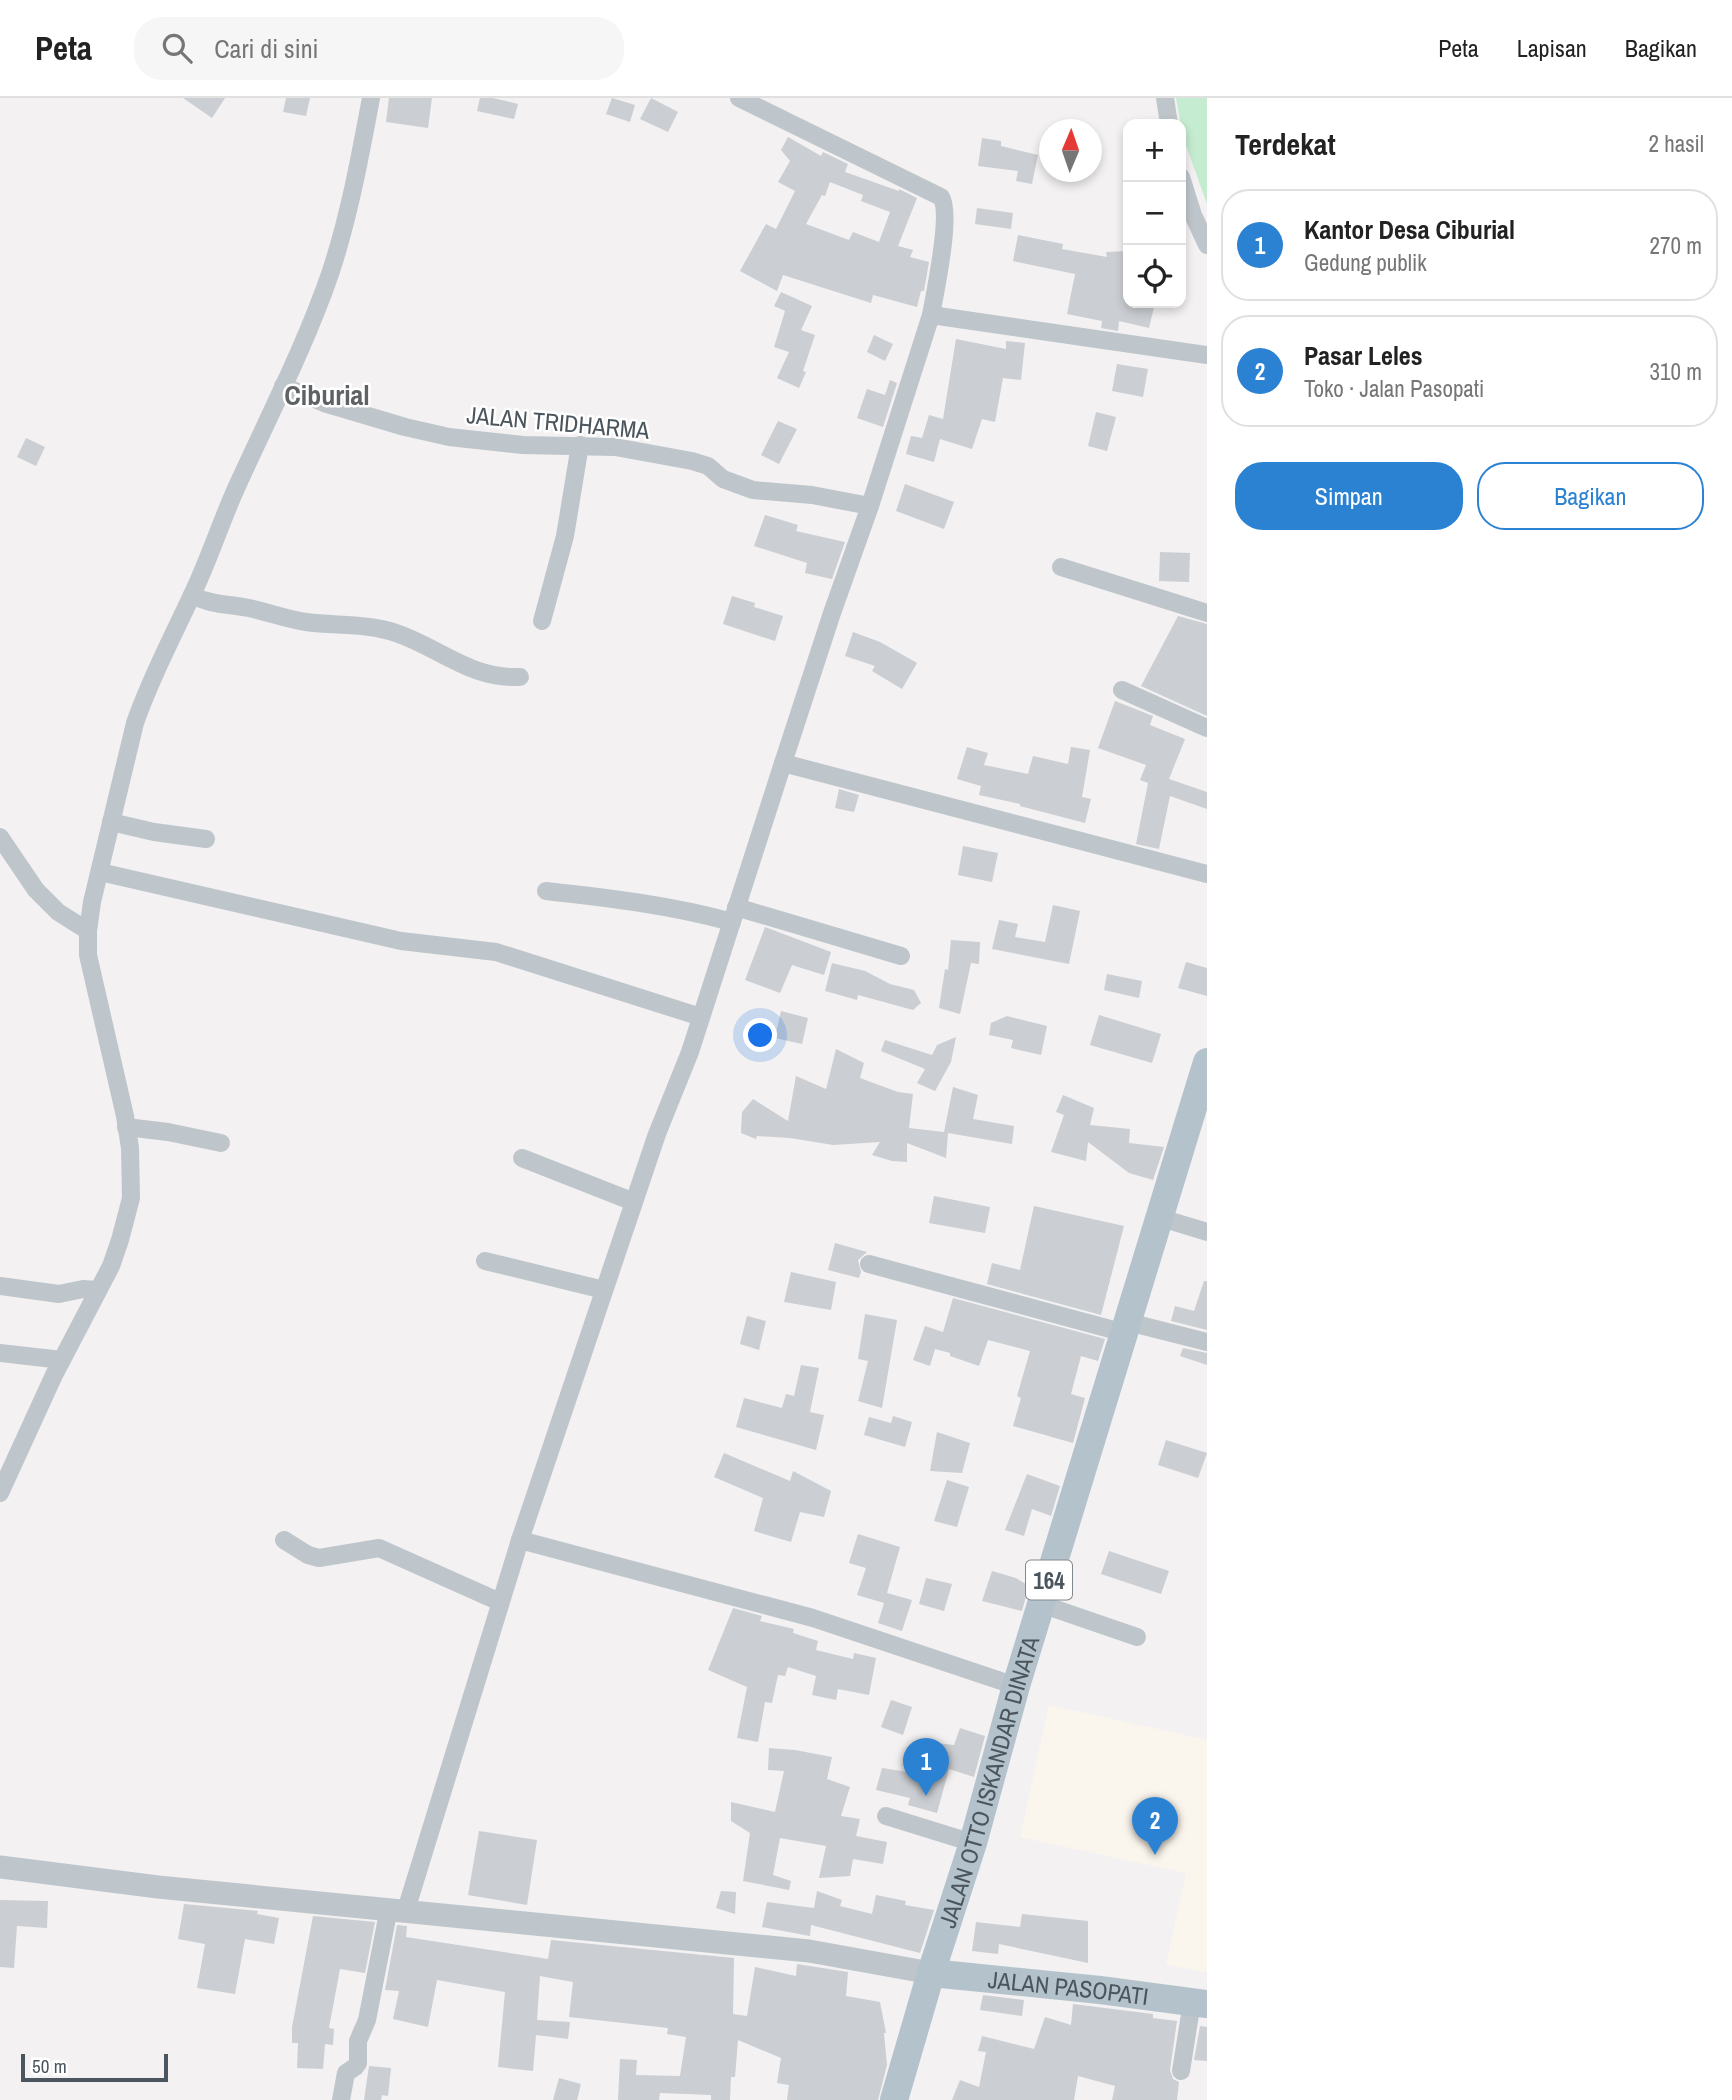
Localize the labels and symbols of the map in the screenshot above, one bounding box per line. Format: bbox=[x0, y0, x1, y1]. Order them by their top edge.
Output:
north arrow bbox=[1039, 119, 1102, 182]
district label: Ciburial bbox=[284, 376, 370, 414]
street label: JALAN TRIDHARMA bbox=[465, 398, 652, 446]
your location bbox=[743, 1018, 777, 1052]
road number: 164 bbox=[1026, 1560, 1072, 1600]
street label: JALAN OTTO ISKANDAR DINATA bbox=[931, 1631, 1047, 1932]
pin: 1 bbox=[903, 1738, 949, 1796]
pin: 2 bbox=[1132, 1797, 1178, 1855]
street label: JALAN PASOPATI bbox=[987, 1963, 1150, 2012]
scale bar bbox=[21, 2051, 168, 2083]

